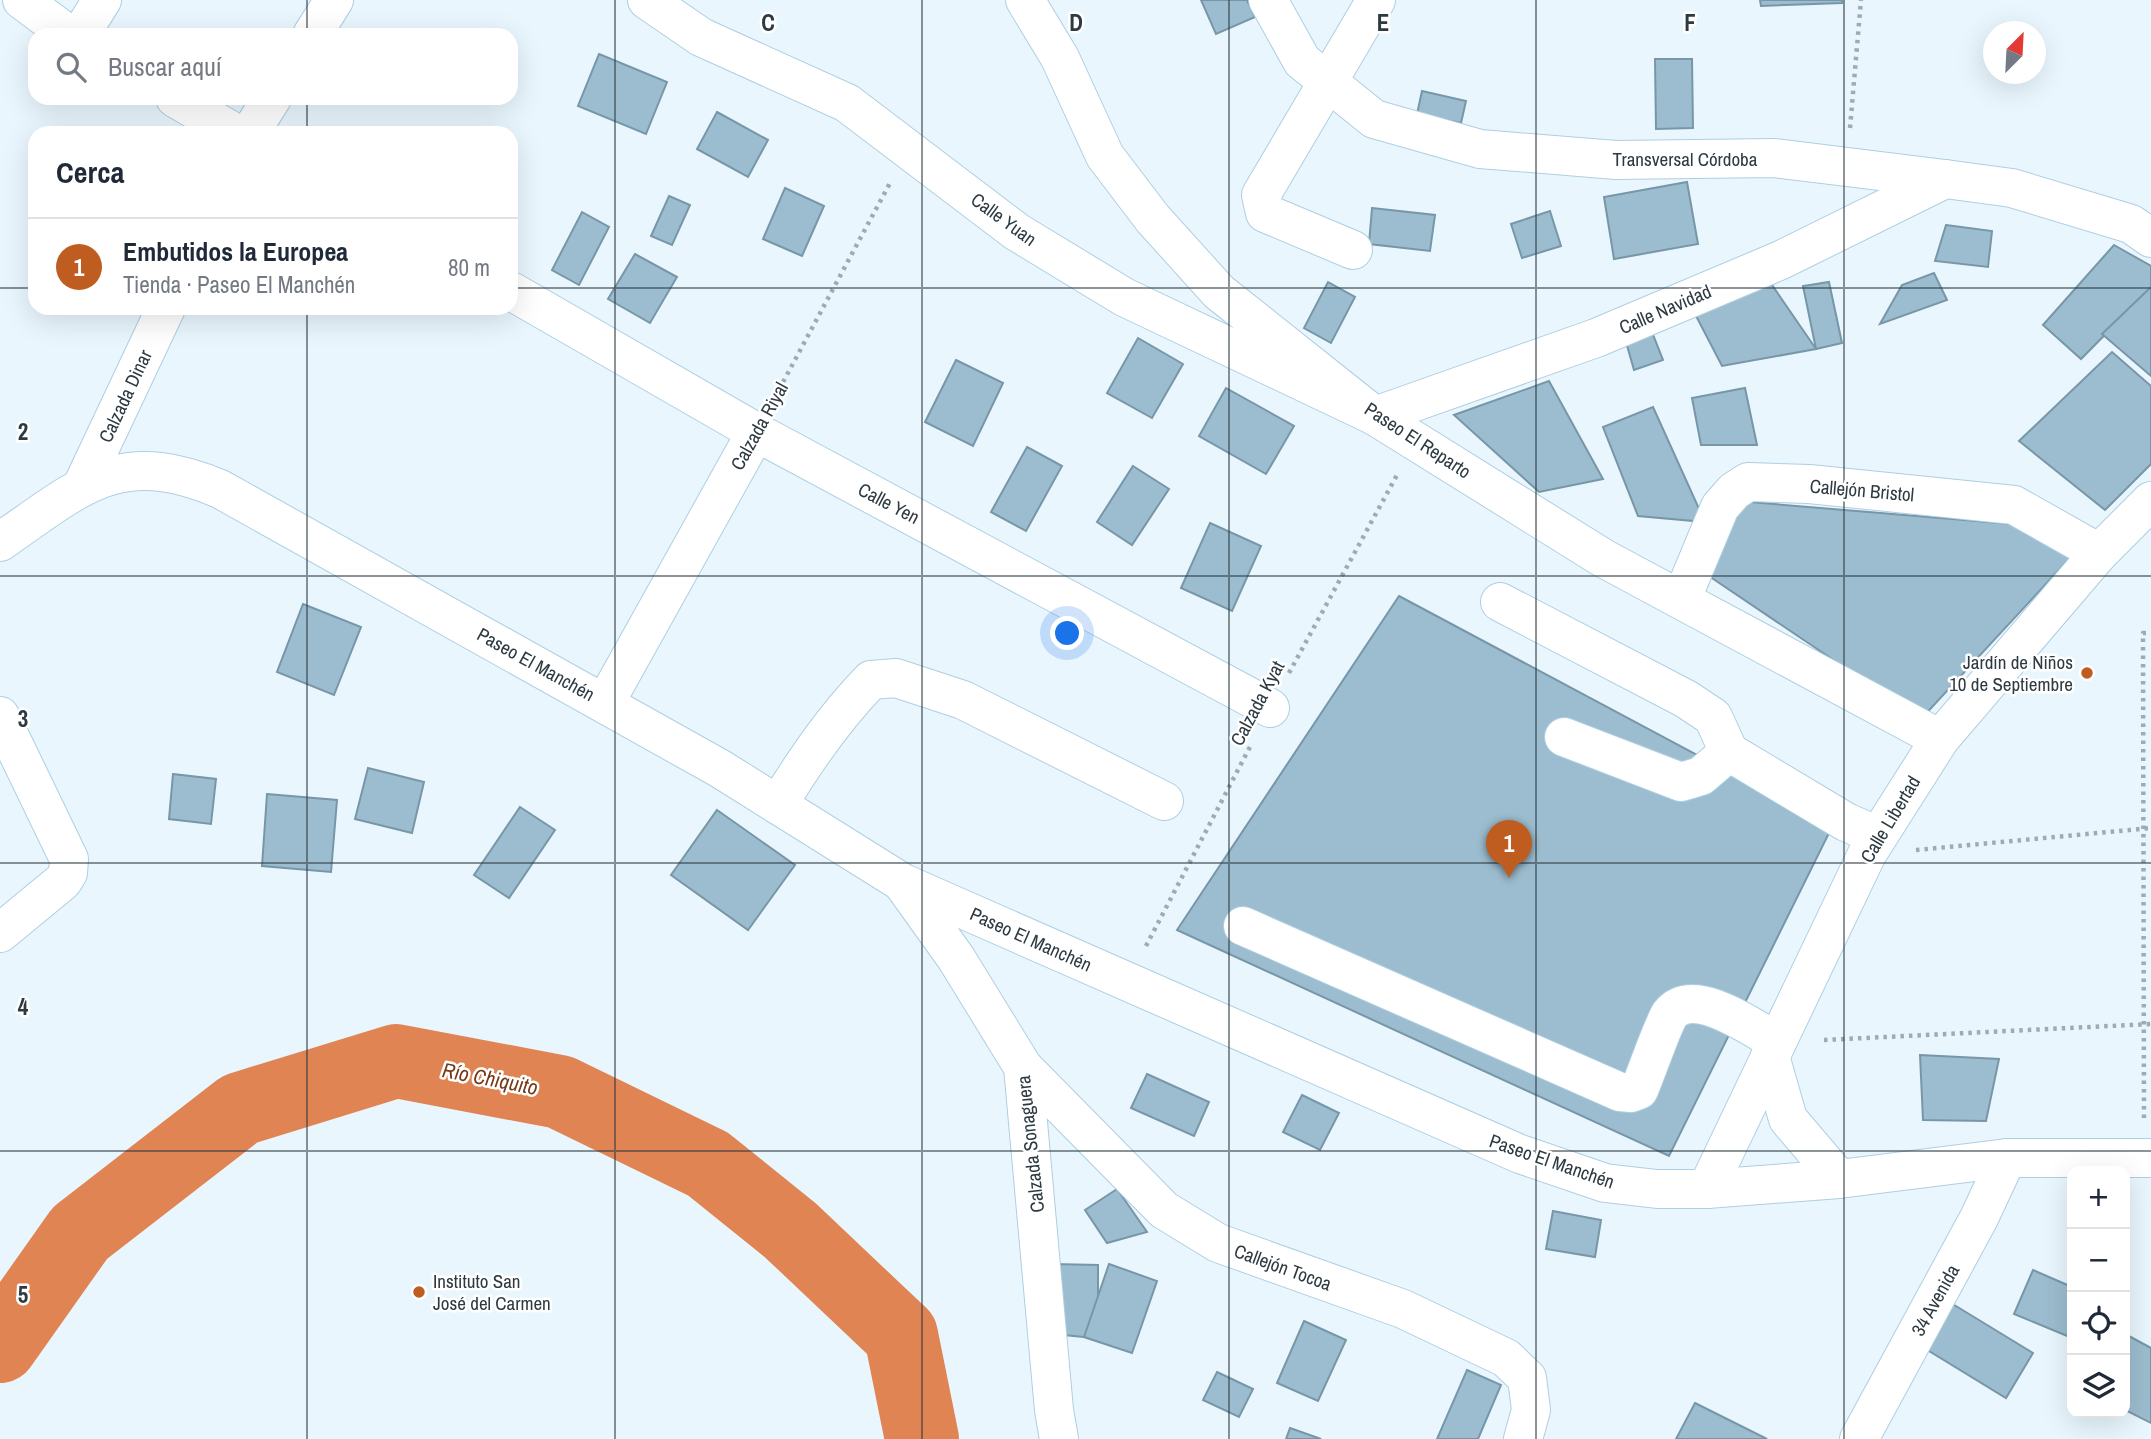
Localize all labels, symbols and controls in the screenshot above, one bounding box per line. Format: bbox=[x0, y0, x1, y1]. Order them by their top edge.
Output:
text: C bbox=[761, 7, 775, 38]
text: D bbox=[1069, 7, 1083, 38]
text: E bbox=[1377, 7, 1389, 38]
text: F bbox=[1684, 7, 1696, 38]
north arrow bbox=[1983, 21, 2046, 84]
search box bbox=[28, 28, 518, 105]
icon: search bbox=[52, 48, 90, 86]
text: Buscar aquí bbox=[108, 49, 222, 84]
street label: Transversal Córdoba bbox=[1613, 146, 1758, 172]
text: Cerca bbox=[56, 152, 124, 192]
street label: Calle Yuan bbox=[966, 186, 1042, 252]
text: Embutidos la Europea bbox=[123, 234, 348, 269]
text: 1 bbox=[74, 252, 84, 283]
text: 80 m bbox=[448, 252, 490, 283]
text: Tienda · Paseo El Manchén bbox=[123, 269, 355, 300]
street label: Calle Navidad bbox=[1615, 278, 1715, 340]
street label: Calzada Dinar bbox=[92, 345, 158, 447]
street label: Calzada Riyal bbox=[724, 377, 794, 475]
street label: Paseo El Reparto bbox=[1360, 396, 1476, 484]
text: 2 bbox=[18, 416, 28, 447]
street label: Callejón Bristol bbox=[1809, 472, 1915, 508]
street label: Calle Yen bbox=[854, 476, 924, 530]
your location bbox=[1050, 616, 1084, 650]
street label: Paseo El Manchén bbox=[473, 621, 599, 707]
place label: Jardín de Niños 10 de Septiembre bbox=[1949, 649, 2073, 697]
street label: Calzada Kyat bbox=[1224, 655, 1291, 750]
marker: Jardín de Niños 10 de Septiembre bbox=[2079, 665, 2095, 681]
text: 3 bbox=[18, 703, 28, 734]
street label: Calle Libertad bbox=[1854, 771, 1926, 867]
pin: 1 bbox=[1486, 820, 1532, 878]
street label: Paseo El Manchén bbox=[966, 901, 1096, 977]
text: 4 bbox=[18, 991, 29, 1022]
water label: Río Chiquito bbox=[440, 1055, 540, 1102]
street label: Calzada Sonaguera bbox=[1010, 1074, 1050, 1214]
street label: Paseo El Manchén bbox=[1486, 1127, 1618, 1195]
map controls bbox=[2067, 1166, 2130, 1418]
button: + bbox=[2067, 1166, 2130, 1229]
button: − bbox=[2067, 1229, 2130, 1292]
street label: Callejón Tocoa bbox=[1231, 1237, 1336, 1297]
street label: 34 Avenida bbox=[1905, 1259, 1965, 1340]
place label: Instituto San José del Carmen bbox=[433, 1268, 551, 1316]
text: 5 bbox=[18, 1279, 28, 1310]
marker: Instituto San José del Carmen bbox=[411, 1284, 427, 1300]
button: locate bbox=[2067, 1292, 2130, 1355]
button: layers bbox=[2067, 1355, 2130, 1418]

